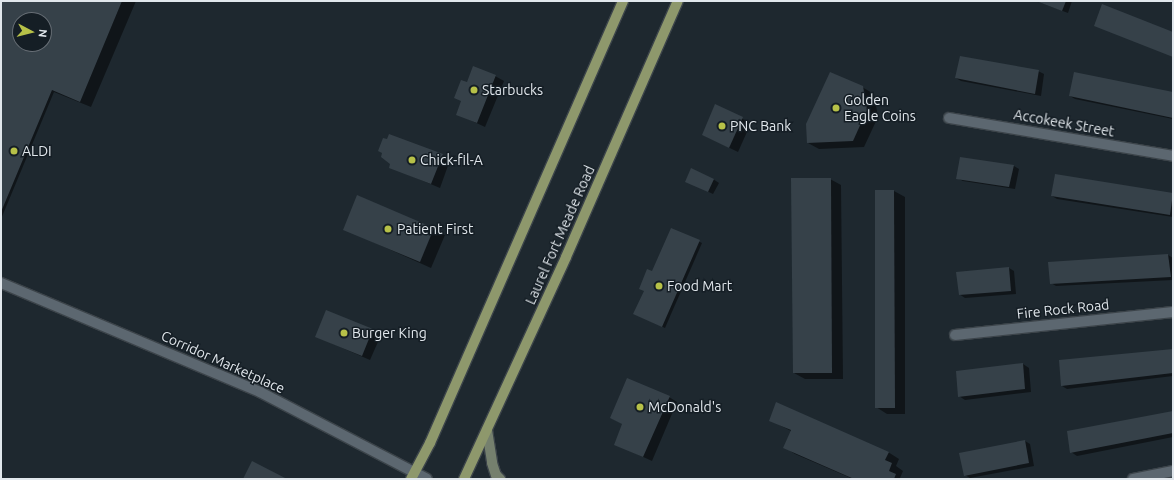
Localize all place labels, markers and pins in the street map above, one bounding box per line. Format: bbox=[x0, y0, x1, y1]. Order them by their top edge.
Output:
place label: Starbucks bbox=[482, 82, 543, 98]
marker: Starbucks bbox=[469, 85, 479, 95]
place label: Golden Eagle Coins bbox=[844, 92, 916, 124]
marker: Golden Eagle Coins bbox=[831, 103, 841, 113]
place label: PNC Bank bbox=[730, 118, 791, 134]
marker: PNC Bank bbox=[717, 121, 727, 131]
place label: ALDI bbox=[22, 143, 52, 159]
marker: ALDI bbox=[9, 146, 19, 156]
place label: Chick-fil-A bbox=[420, 152, 483, 168]
marker: Chick-fil-A bbox=[407, 155, 417, 165]
place label: Patient First bbox=[397, 221, 473, 237]
marker: Patient First bbox=[382, 223, 394, 235]
place label: Food Mart bbox=[667, 278, 732, 294]
marker: Food Mart bbox=[654, 281, 664, 291]
place label: Burger King bbox=[352, 325, 427, 341]
marker: Burger King bbox=[339, 328, 349, 338]
place label: McDonald's bbox=[648, 399, 721, 415]
marker: McDonald's bbox=[635, 402, 645, 412]

